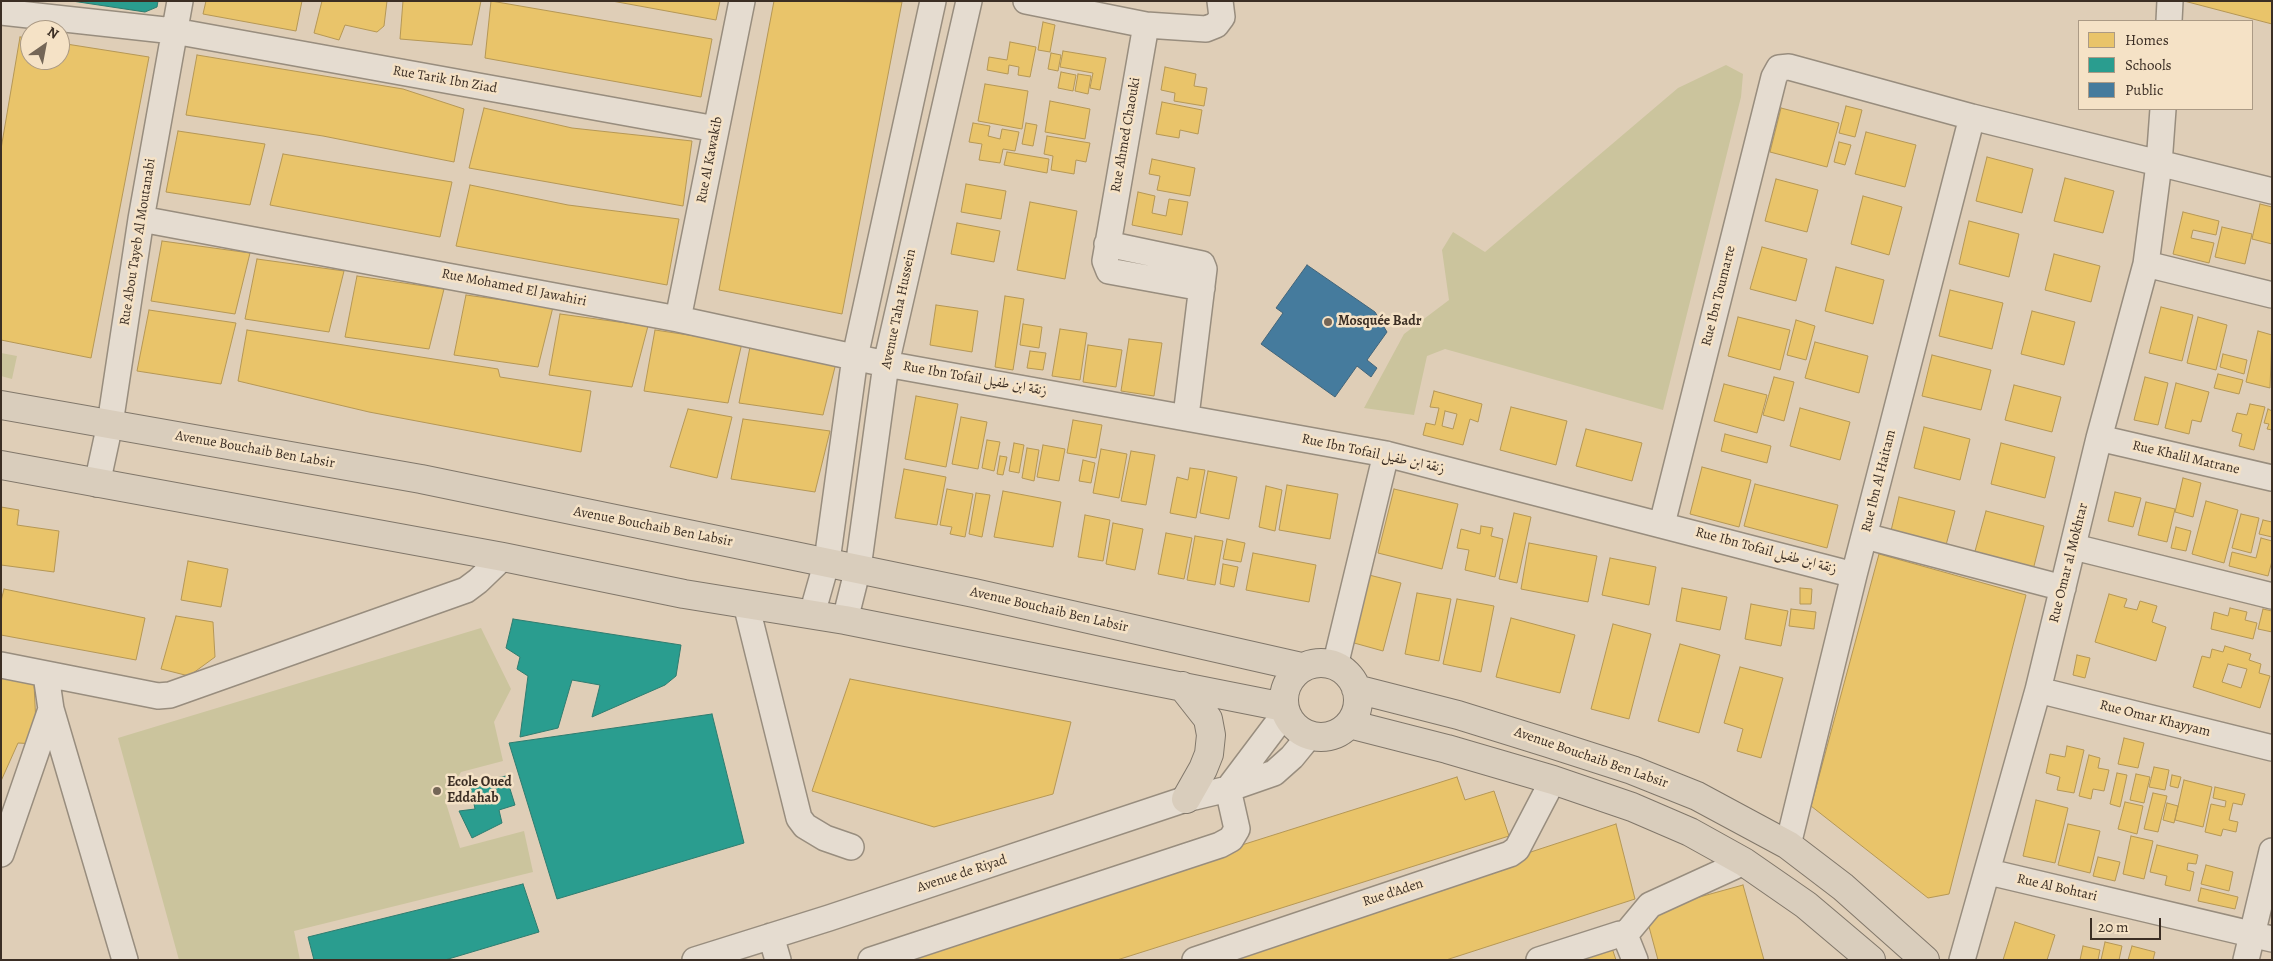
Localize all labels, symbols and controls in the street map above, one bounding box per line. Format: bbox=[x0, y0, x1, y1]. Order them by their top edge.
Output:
north arrow bbox=[20, 20, 70, 70]
legend bbox=[2078, 20, 2253, 110]
text: N bbox=[43, 22, 62, 44]
text: Homes bbox=[2125, 30, 2169, 50]
text: Schools bbox=[2125, 55, 2172, 75]
street label: Rue Tarik Ibn Ziad bbox=[391, 63, 499, 97]
street label: Rue Ahmed Chaouki bbox=[1108, 76, 1144, 194]
text: Public bbox=[2125, 80, 2163, 100]
street label: Rue Al Kawakib bbox=[693, 115, 727, 205]
street label: Rue Abou Tayeb Al Moutanabi bbox=[116, 157, 160, 327]
street label: Rue Ibn Toumarte bbox=[1698, 244, 1740, 348]
street label: Avenue Taha Hussein bbox=[878, 248, 920, 370]
street label: Rue Mohamed El Jawahiri bbox=[440, 266, 588, 310]
place label: Mosquée Badr bbox=[1338, 314, 1422, 330]
marker: Mosquée Badr bbox=[1322, 316, 1334, 328]
street label: Rue Ibn Tofail زنقة ابن طفيل bbox=[902, 358, 1048, 400]
street label: Avenue Bouchaib Ben Labsir bbox=[174, 428, 336, 472]
street label: Rue Ibn Al Haitam bbox=[1858, 428, 1900, 534]
street label: Rue Ibn Tofail زنقة ابن طفيل bbox=[1300, 431, 1446, 477]
street label: Rue Khalil Matrane bbox=[2131, 437, 2241, 479]
street label: Rue Omar al Mokhtar bbox=[2046, 501, 2092, 625]
street label: Avenue Bouchaib Ben Labsir bbox=[572, 503, 734, 551]
street label: Rue Ibn Tofail زنقة ابن طفيل bbox=[1693, 524, 1839, 578]
street label: Avenue Bouchaib Ben Labsir bbox=[968, 584, 1130, 636]
street label: Rue Omar Khayyam bbox=[2098, 697, 2212, 741]
street label: Avenue Bouchaib Ben Labsir bbox=[1512, 724, 1670, 792]
place label: Ecole Oued Eddahab bbox=[447, 775, 512, 808]
marker: Ecole Oued Eddahab bbox=[431, 785, 443, 797]
street label: Avenue de Riyad bbox=[915, 852, 1009, 896]
street label: Rue Al Bohtari bbox=[2015, 871, 2099, 905]
street label: Rue d'Aden bbox=[1361, 875, 1425, 911]
scale bar bbox=[2093, 908, 2164, 940]
text: 20 m bbox=[2098, 917, 2129, 937]

